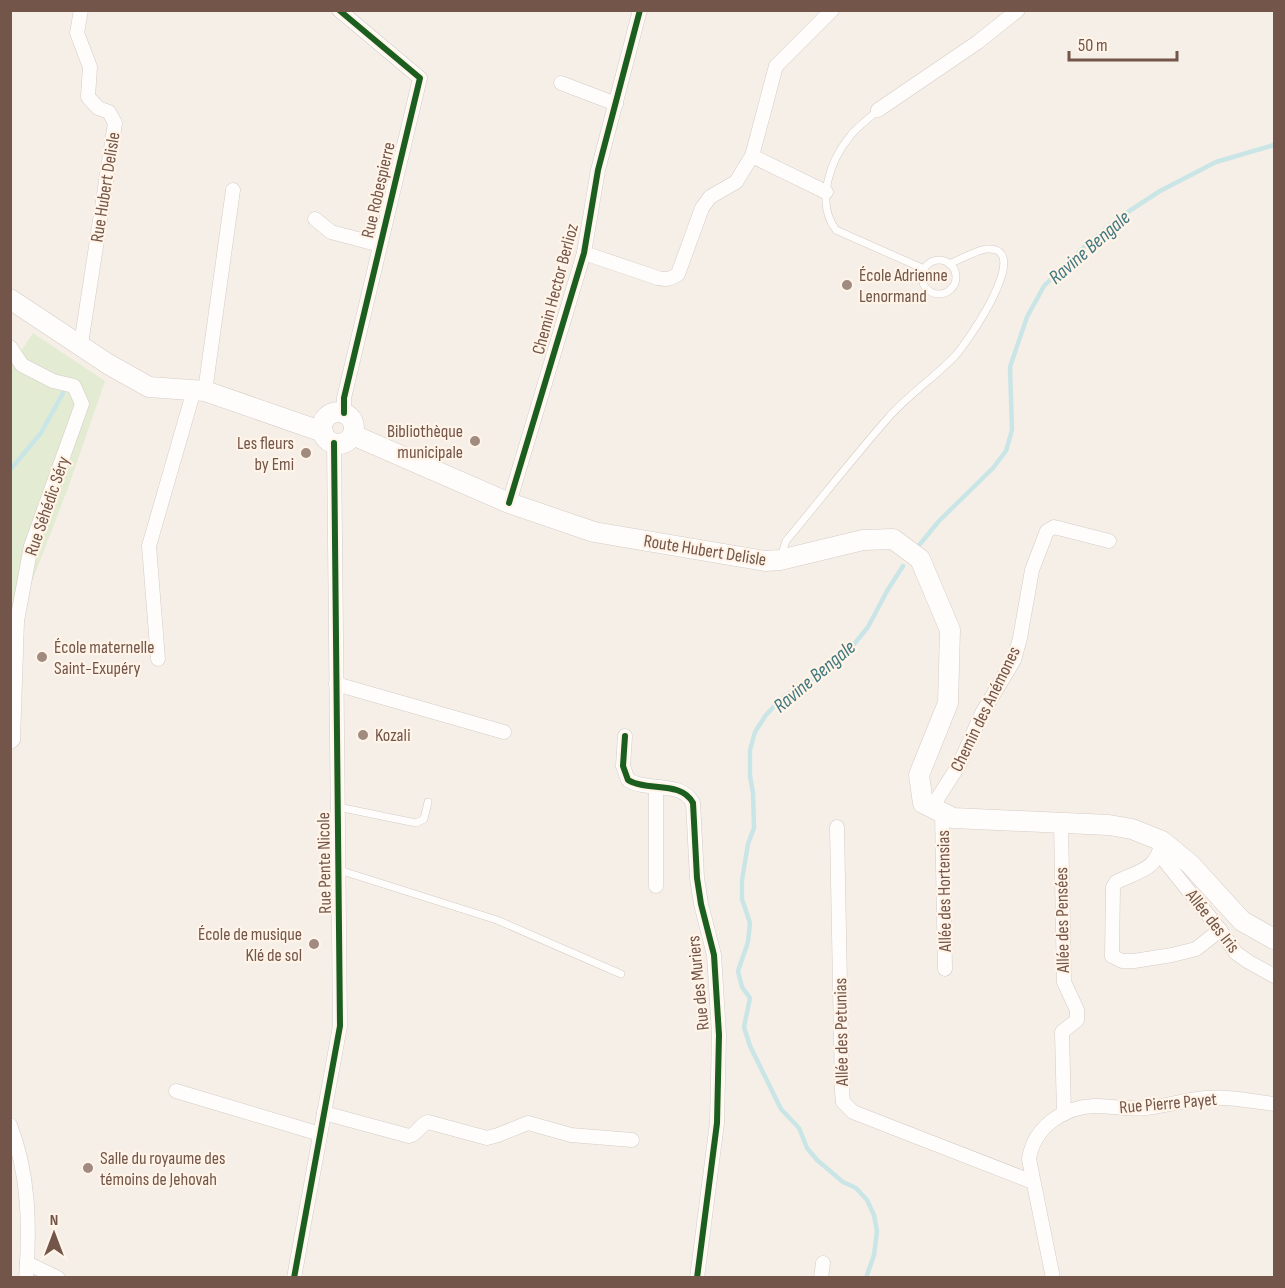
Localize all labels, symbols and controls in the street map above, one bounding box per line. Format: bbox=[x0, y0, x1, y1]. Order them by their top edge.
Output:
scale bar bbox=[1069, 24, 1177, 62]
text: 50 m bbox=[1078, 35, 1108, 56]
street label: Rue Hubert Delisle bbox=[86, 130, 125, 244]
street label: Rue Robespierre bbox=[357, 140, 400, 240]
water label: Ravine Bengale bbox=[1044, 206, 1135, 290]
street label: Chemin Hector Berlioz bbox=[528, 221, 583, 357]
place label: École Adrienne Lenormand bbox=[859, 265, 948, 307]
marker: École Adrienne Lenormand bbox=[840, 278, 854, 292]
place label: Bibliothèque municipale bbox=[387, 421, 463, 463]
place label: Les fleurs by Emi bbox=[237, 433, 294, 475]
marker: Bibliothèque municipale bbox=[468, 434, 482, 448]
marker: Les fleurs by Emi bbox=[299, 446, 313, 460]
street label: Rue Séhédic Séry bbox=[21, 454, 74, 559]
street label: Route Hubert Delisle bbox=[642, 530, 768, 571]
water label: Ravine Bengale bbox=[769, 635, 861, 718]
place label: École maternelle Saint-Exupéry bbox=[54, 637, 154, 679]
street label: Chemin des Anémones bbox=[946, 643, 1025, 775]
marker: École maternelle Saint-Exupéry bbox=[35, 650, 49, 664]
place label: Kozali bbox=[375, 725, 411, 746]
marker: Kozali bbox=[356, 728, 370, 742]
street label: Rue Pente Nicole bbox=[313, 812, 336, 914]
street label: Allée des Hortensias bbox=[933, 830, 956, 953]
street label: Allée des Pensées bbox=[1051, 867, 1074, 974]
street label: Allée des Iris bbox=[1181, 885, 1244, 957]
place label: École de musique Klé de sol bbox=[198, 924, 302, 966]
street label: Rue des Muriers bbox=[683, 934, 714, 1031]
marker: École de musique Klé de sol bbox=[307, 937, 321, 951]
street label: Allée des Petunias bbox=[830, 978, 853, 1087]
street label: Rue Pierre Payet bbox=[1118, 1089, 1218, 1118]
place label: Salle du royaume des témoins de Jehovah bbox=[100, 1148, 226, 1190]
marker: Salle du royaume des témoins de Jehovah bbox=[81, 1161, 95, 1175]
north arrow bbox=[24, 1204, 84, 1264]
text: N bbox=[50, 1211, 58, 1230]

